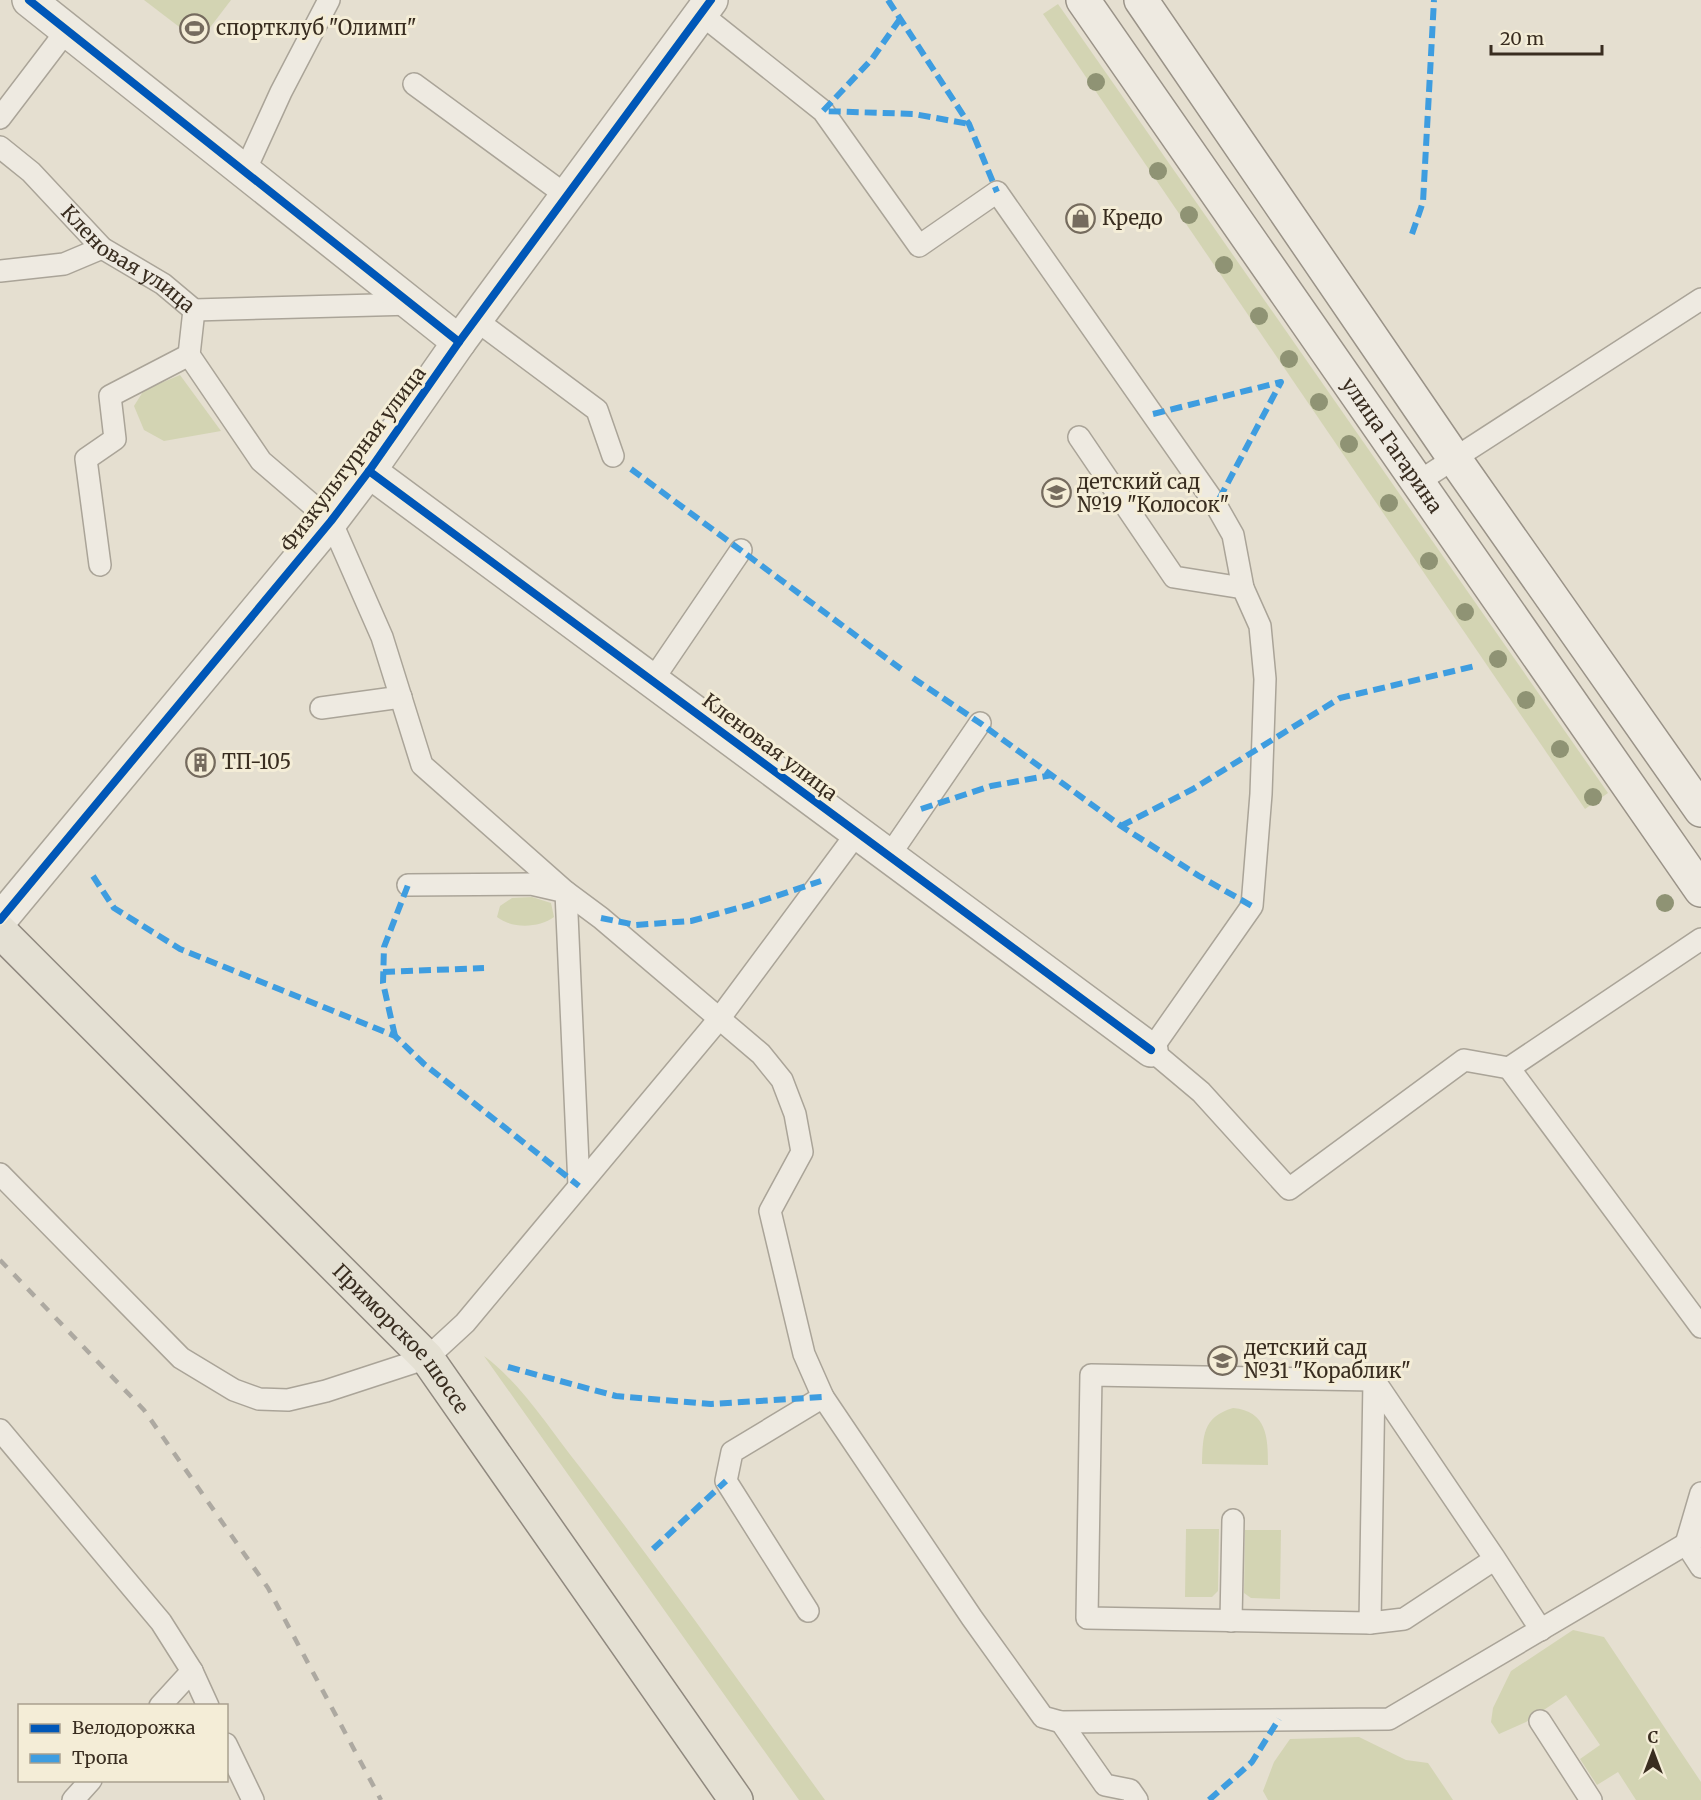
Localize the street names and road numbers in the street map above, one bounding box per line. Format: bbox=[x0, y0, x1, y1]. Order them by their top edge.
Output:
street label: Кленовая улица bbox=[56, 199, 201, 318]
street label: Физкультурная улица bbox=[275, 361, 431, 557]
street label: улица Гагарина bbox=[1337, 372, 1449, 518]
street label: Кленовая улица bbox=[698, 688, 843, 806]
street label: Приморское шоссе bbox=[328, 1258, 475, 1418]

